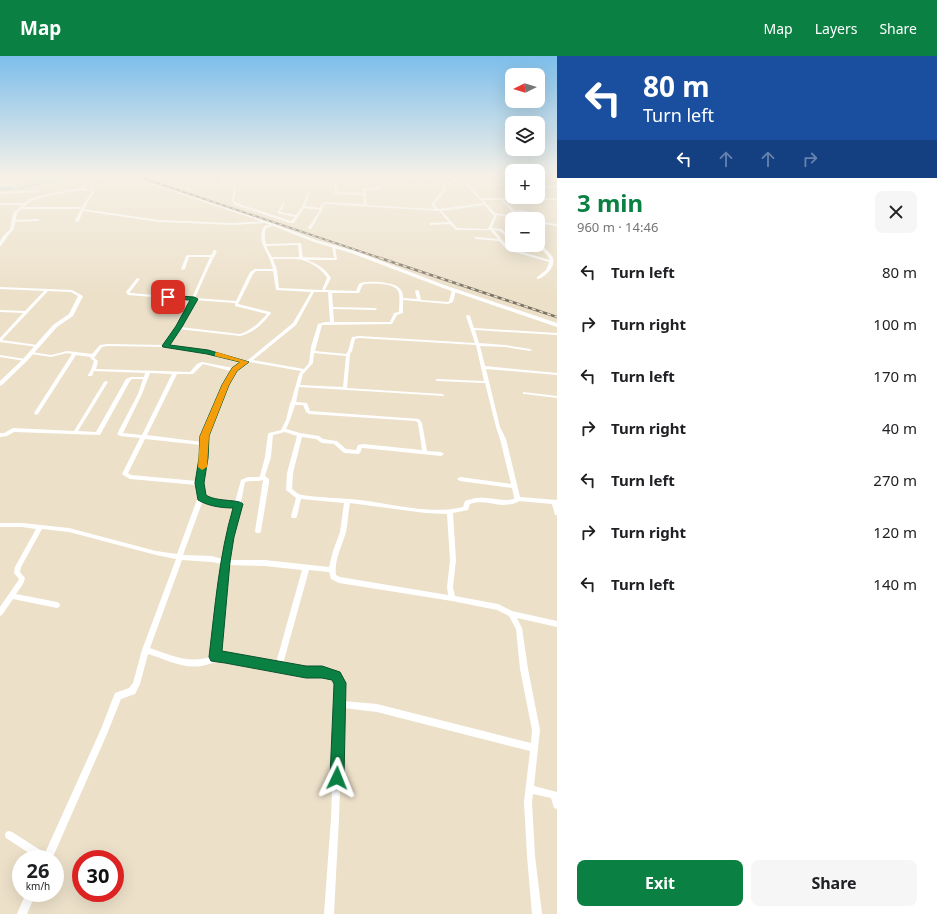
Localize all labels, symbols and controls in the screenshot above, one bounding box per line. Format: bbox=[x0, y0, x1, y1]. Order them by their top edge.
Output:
text: Map bbox=[20, 15, 61, 41]
text: Map bbox=[764, 19, 793, 38]
text: Layers bbox=[815, 19, 857, 38]
text: Share bbox=[879, 19, 917, 38]
text: 80 m bbox=[643, 67, 710, 105]
north arrow bbox=[505, 68, 545, 108]
map controls bbox=[505, 68, 545, 252]
icon: left bbox=[577, 72, 629, 124]
text: Turn left bbox=[643, 103, 714, 127]
button: layers bbox=[505, 116, 545, 156]
icon: left bbox=[673, 148, 695, 170]
icon: ahead bbox=[715, 148, 737, 170]
icon: ahead bbox=[757, 148, 779, 170]
icon: right bbox=[799, 148, 821, 170]
button: + bbox=[505, 164, 545, 204]
text: 3 min bbox=[577, 186, 643, 219]
button: close bbox=[875, 191, 917, 233]
button: − bbox=[505, 212, 545, 252]
text: 960 m · 14:46 bbox=[577, 218, 658, 236]
icon: left bbox=[577, 261, 599, 283]
text: Turn left bbox=[611, 262, 675, 282]
text: 80 m bbox=[882, 262, 917, 282]
pin bbox=[151, 280, 185, 314]
icon: arrive bbox=[157, 286, 179, 308]
icon: right bbox=[577, 313, 599, 335]
text: Turn right bbox=[611, 314, 686, 334]
text: 100 m bbox=[873, 314, 917, 334]
icon: left bbox=[577, 365, 599, 387]
text: Turn left bbox=[611, 366, 675, 386]
text: 170 m bbox=[873, 366, 917, 386]
icon: right bbox=[577, 417, 599, 439]
text: Turn right bbox=[611, 418, 686, 438]
text: 40 m bbox=[882, 418, 917, 438]
icon: left bbox=[577, 469, 599, 491]
text: Turn left bbox=[611, 470, 675, 490]
text: 270 m bbox=[873, 470, 917, 490]
icon: right bbox=[577, 521, 599, 543]
text: Turn right bbox=[611, 522, 686, 542]
text: 120 m bbox=[873, 522, 917, 542]
icon: left bbox=[577, 573, 599, 595]
text: Turn left bbox=[611, 574, 675, 594]
text: 140 m bbox=[873, 574, 917, 594]
position arrow bbox=[316, 757, 358, 799]
speed limit sign: 30 bbox=[72, 850, 124, 902]
text: 26 bbox=[27, 857, 49, 884]
button: Exit bbox=[577, 860, 743, 906]
button: Share bbox=[751, 860, 917, 906]
text: km/h bbox=[26, 879, 50, 893]

